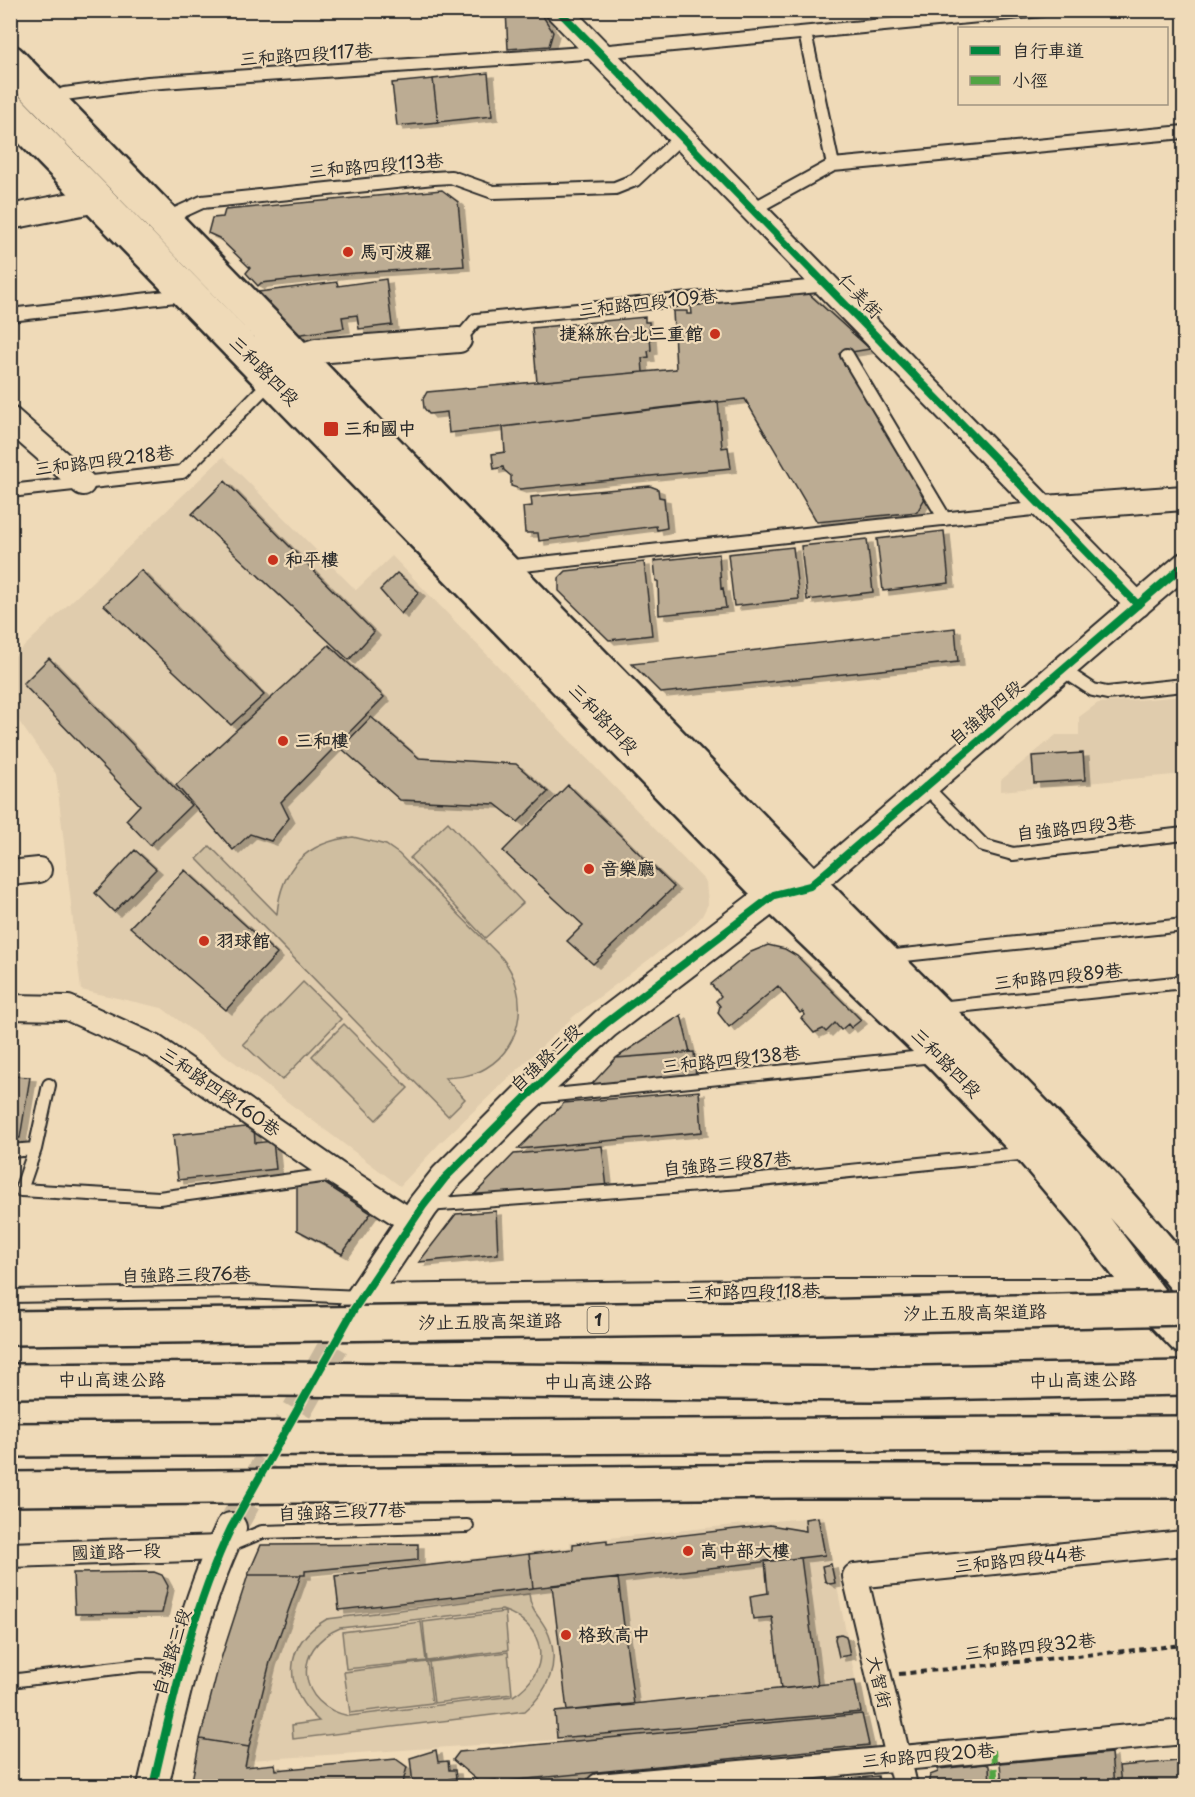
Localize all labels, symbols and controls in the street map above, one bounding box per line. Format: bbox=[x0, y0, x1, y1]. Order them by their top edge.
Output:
legend bbox=[958, 27, 1168, 105]
street label: 三和路四段117巷 bbox=[239, 35, 373, 72]
text: 自行車道 bbox=[1012, 36, 1084, 63]
text: 小徑 bbox=[1012, 66, 1048, 93]
street label: 三和路四段113巷 bbox=[307, 145, 444, 184]
place label: 馬可波羅 bbox=[360, 237, 432, 264]
marker: 馬可波羅 bbox=[341, 245, 355, 259]
street label: 仁美街 bbox=[833, 266, 890, 324]
street label: 三和路四段109巷 bbox=[577, 281, 719, 322]
place label: 捷絲旅台北三重館 bbox=[559, 319, 703, 346]
marker: 捷絲旅台北三重館 bbox=[708, 327, 722, 341]
street label: 三和路四段 bbox=[224, 329, 306, 411]
place label: 三和國中 bbox=[344, 414, 416, 441]
marker: 三和國中 bbox=[322, 420, 340, 438]
street label: 三和路四段218巷 bbox=[32, 438, 175, 481]
place label: 和平樓 bbox=[285, 545, 339, 572]
marker: 和平樓 bbox=[266, 553, 280, 567]
street label: 自強路四段 bbox=[942, 673, 1028, 751]
street label: 三和路四段 bbox=[563, 676, 645, 760]
place label: 三和樓 bbox=[295, 726, 349, 753]
marker: 三和樓 bbox=[276, 734, 290, 748]
street label: 自強路四段3巷 bbox=[1015, 807, 1137, 846]
place label: 音樂廳 bbox=[601, 854, 655, 881]
marker: 音樂廳 bbox=[582, 862, 596, 876]
place label: 羽球館 bbox=[216, 926, 270, 953]
marker: 羽球館 bbox=[197, 934, 211, 948]
street label: 三和路四段89巷 bbox=[992, 955, 1124, 996]
street label: 自強路三段 bbox=[503, 1016, 587, 1097]
street label: 三和路四段 bbox=[906, 1021, 988, 1103]
street label: 三和路四段138巷 bbox=[660, 1038, 802, 1079]
street label: 三和路四段160巷 bbox=[155, 1039, 287, 1143]
street label: 自強路三段87巷 bbox=[662, 1143, 792, 1182]
street label: 自強路三段76巷 bbox=[121, 1259, 251, 1288]
street label: 三和路四段118巷 bbox=[686, 1276, 820, 1305]
street label: 汐止五股高架道路 bbox=[903, 1297, 1047, 1326]
street label: 汐止五股高架道路 bbox=[418, 1306, 562, 1335]
road number: 1 bbox=[588, 1307, 608, 1333]
street label: 中山高速公路 bbox=[1029, 1364, 1137, 1393]
street label: 中山高速公路 bbox=[58, 1365, 166, 1392]
street label: 中山高速公路 bbox=[544, 1367, 652, 1394]
street label: 自強路三段77巷 bbox=[278, 1495, 406, 1526]
street label: 國道路一段 bbox=[71, 1535, 161, 1566]
place label: 高中部大樓 bbox=[700, 1536, 790, 1563]
street label: 三和路四段44巷 bbox=[953, 1538, 1087, 1579]
marker: 高中部大樓 bbox=[681, 1544, 695, 1558]
street label: 自強路三段 bbox=[144, 1605, 197, 1699]
place label: 格致高中 bbox=[578, 1620, 650, 1647]
street label: 三和路四段32巷 bbox=[963, 1625, 1097, 1666]
marker: 格致高中 bbox=[559, 1628, 573, 1642]
street label: 大智街 bbox=[861, 1652, 900, 1711]
street label: 三和路四段20巷 bbox=[860, 1735, 996, 1774]

